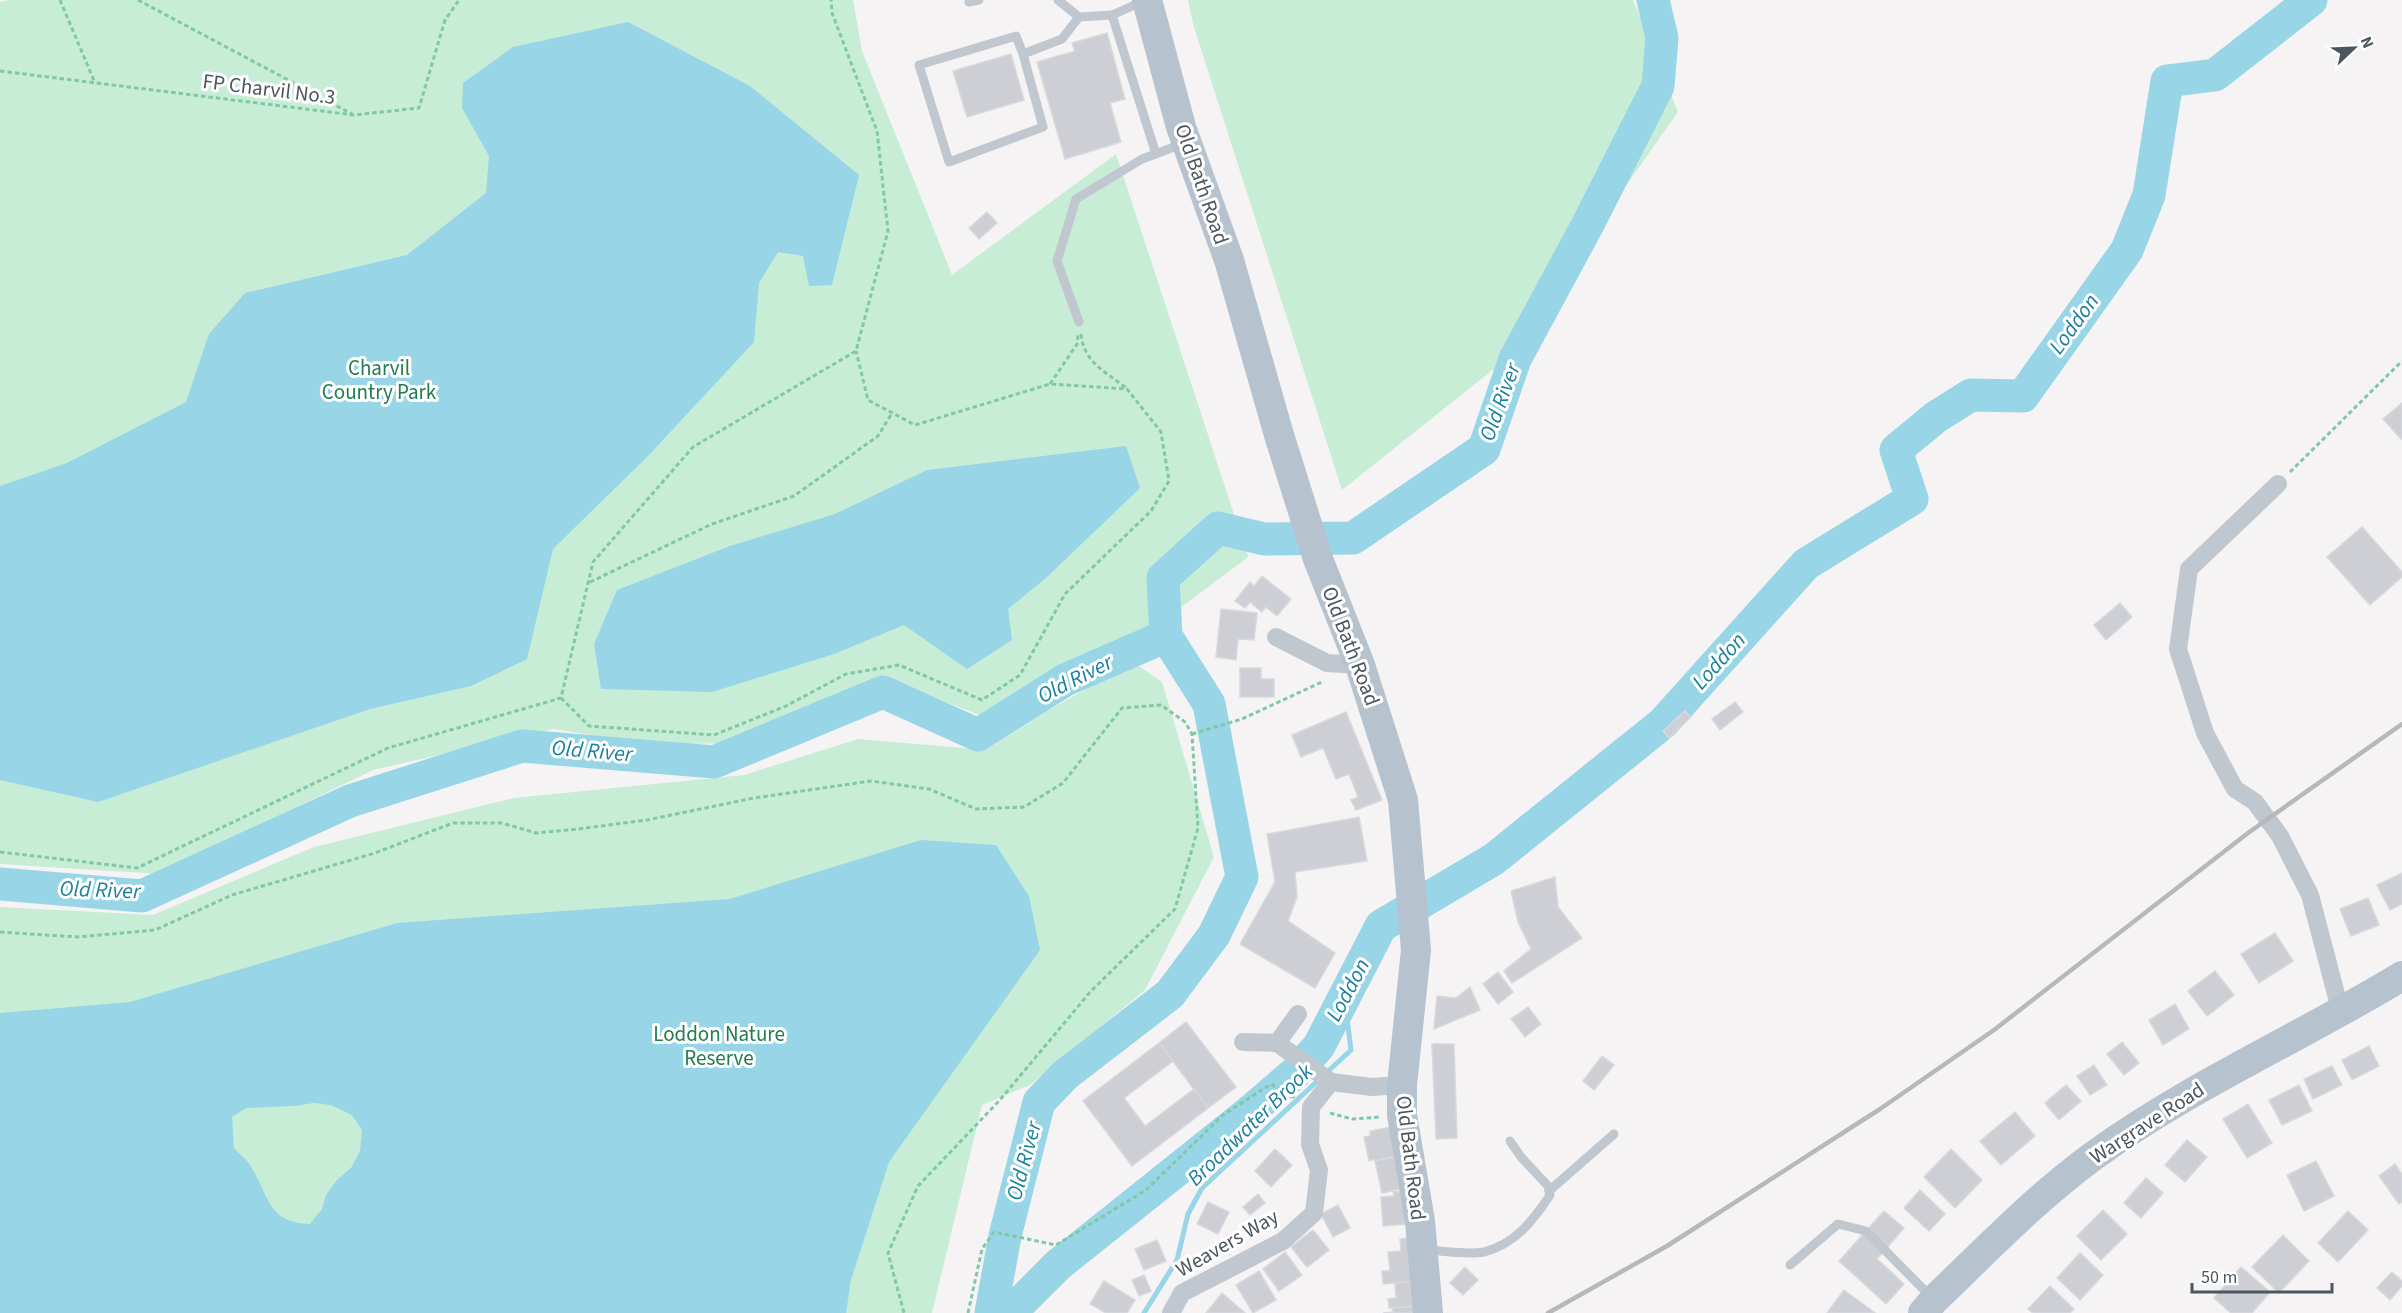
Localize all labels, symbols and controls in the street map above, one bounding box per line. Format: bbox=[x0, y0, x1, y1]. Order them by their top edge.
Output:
north arrow bbox=[2324, 18, 2384, 78]
text: N bbox=[2355, 33, 2379, 52]
street label: FP Charvil No.3 bbox=[201, 66, 337, 112]
street label: Old Bath Road bbox=[1167, 120, 1237, 248]
water label: Loddon bbox=[2041, 287, 2107, 361]
park label: Charvil Country Park bbox=[322, 353, 437, 407]
water label: Old River bbox=[1471, 357, 1529, 445]
street label: Old Bath Road bbox=[1314, 582, 1388, 710]
water label: Loddon bbox=[1685, 625, 1753, 697]
water label: Old River bbox=[1032, 646, 1120, 712]
water label: Old River bbox=[550, 732, 635, 771]
water label: Old River bbox=[59, 873, 142, 907]
water label: Loddon bbox=[1318, 953, 1378, 1027]
park label: Loddon Nature Reserve bbox=[653, 1019, 785, 1073]
water label: Broadwater Brook bbox=[1180, 1056, 1321, 1194]
street label: Wargrave Road bbox=[2084, 1075, 2210, 1171]
street label: Old Bath Road bbox=[1388, 1094, 1434, 1222]
water label: Old River bbox=[998, 1116, 1050, 1204]
street label: Weavers Way bbox=[1170, 1201, 1284, 1285]
scale bar bbox=[2192, 1256, 2332, 1294]
text: 50 m bbox=[2201, 1265, 2237, 1290]

